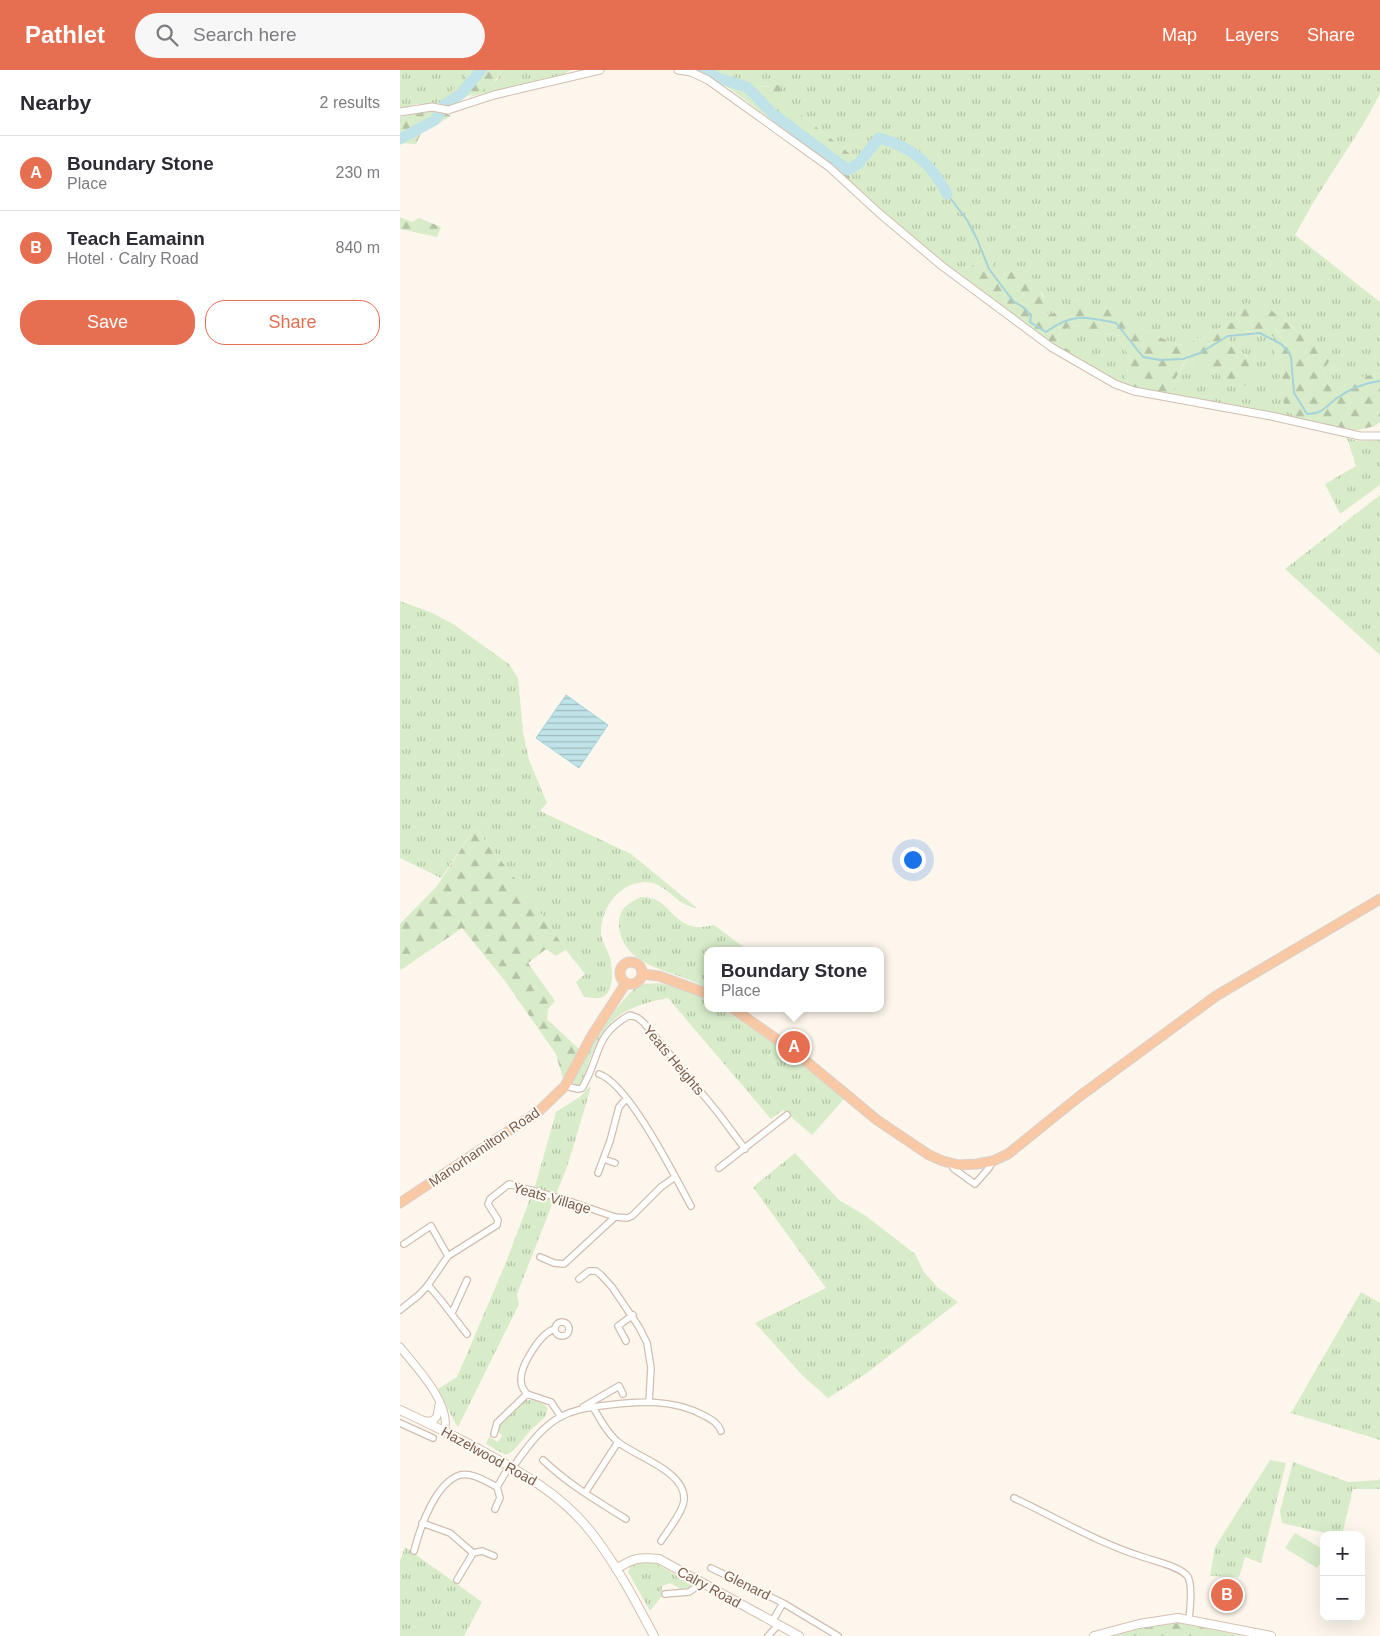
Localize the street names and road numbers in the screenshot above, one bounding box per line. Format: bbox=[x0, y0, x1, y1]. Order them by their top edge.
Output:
street label: Yeats Heights bbox=[640, 1022, 708, 1098]
street label: Manorhamilton Road bbox=[426, 1104, 542, 1190]
street label: Yeats Village bbox=[511, 1179, 593, 1217]
street label: Hazelwood Road bbox=[438, 1423, 540, 1489]
street label: Calry Road bbox=[674, 1563, 744, 1611]
street label: Glenard bbox=[721, 1567, 773, 1603]

